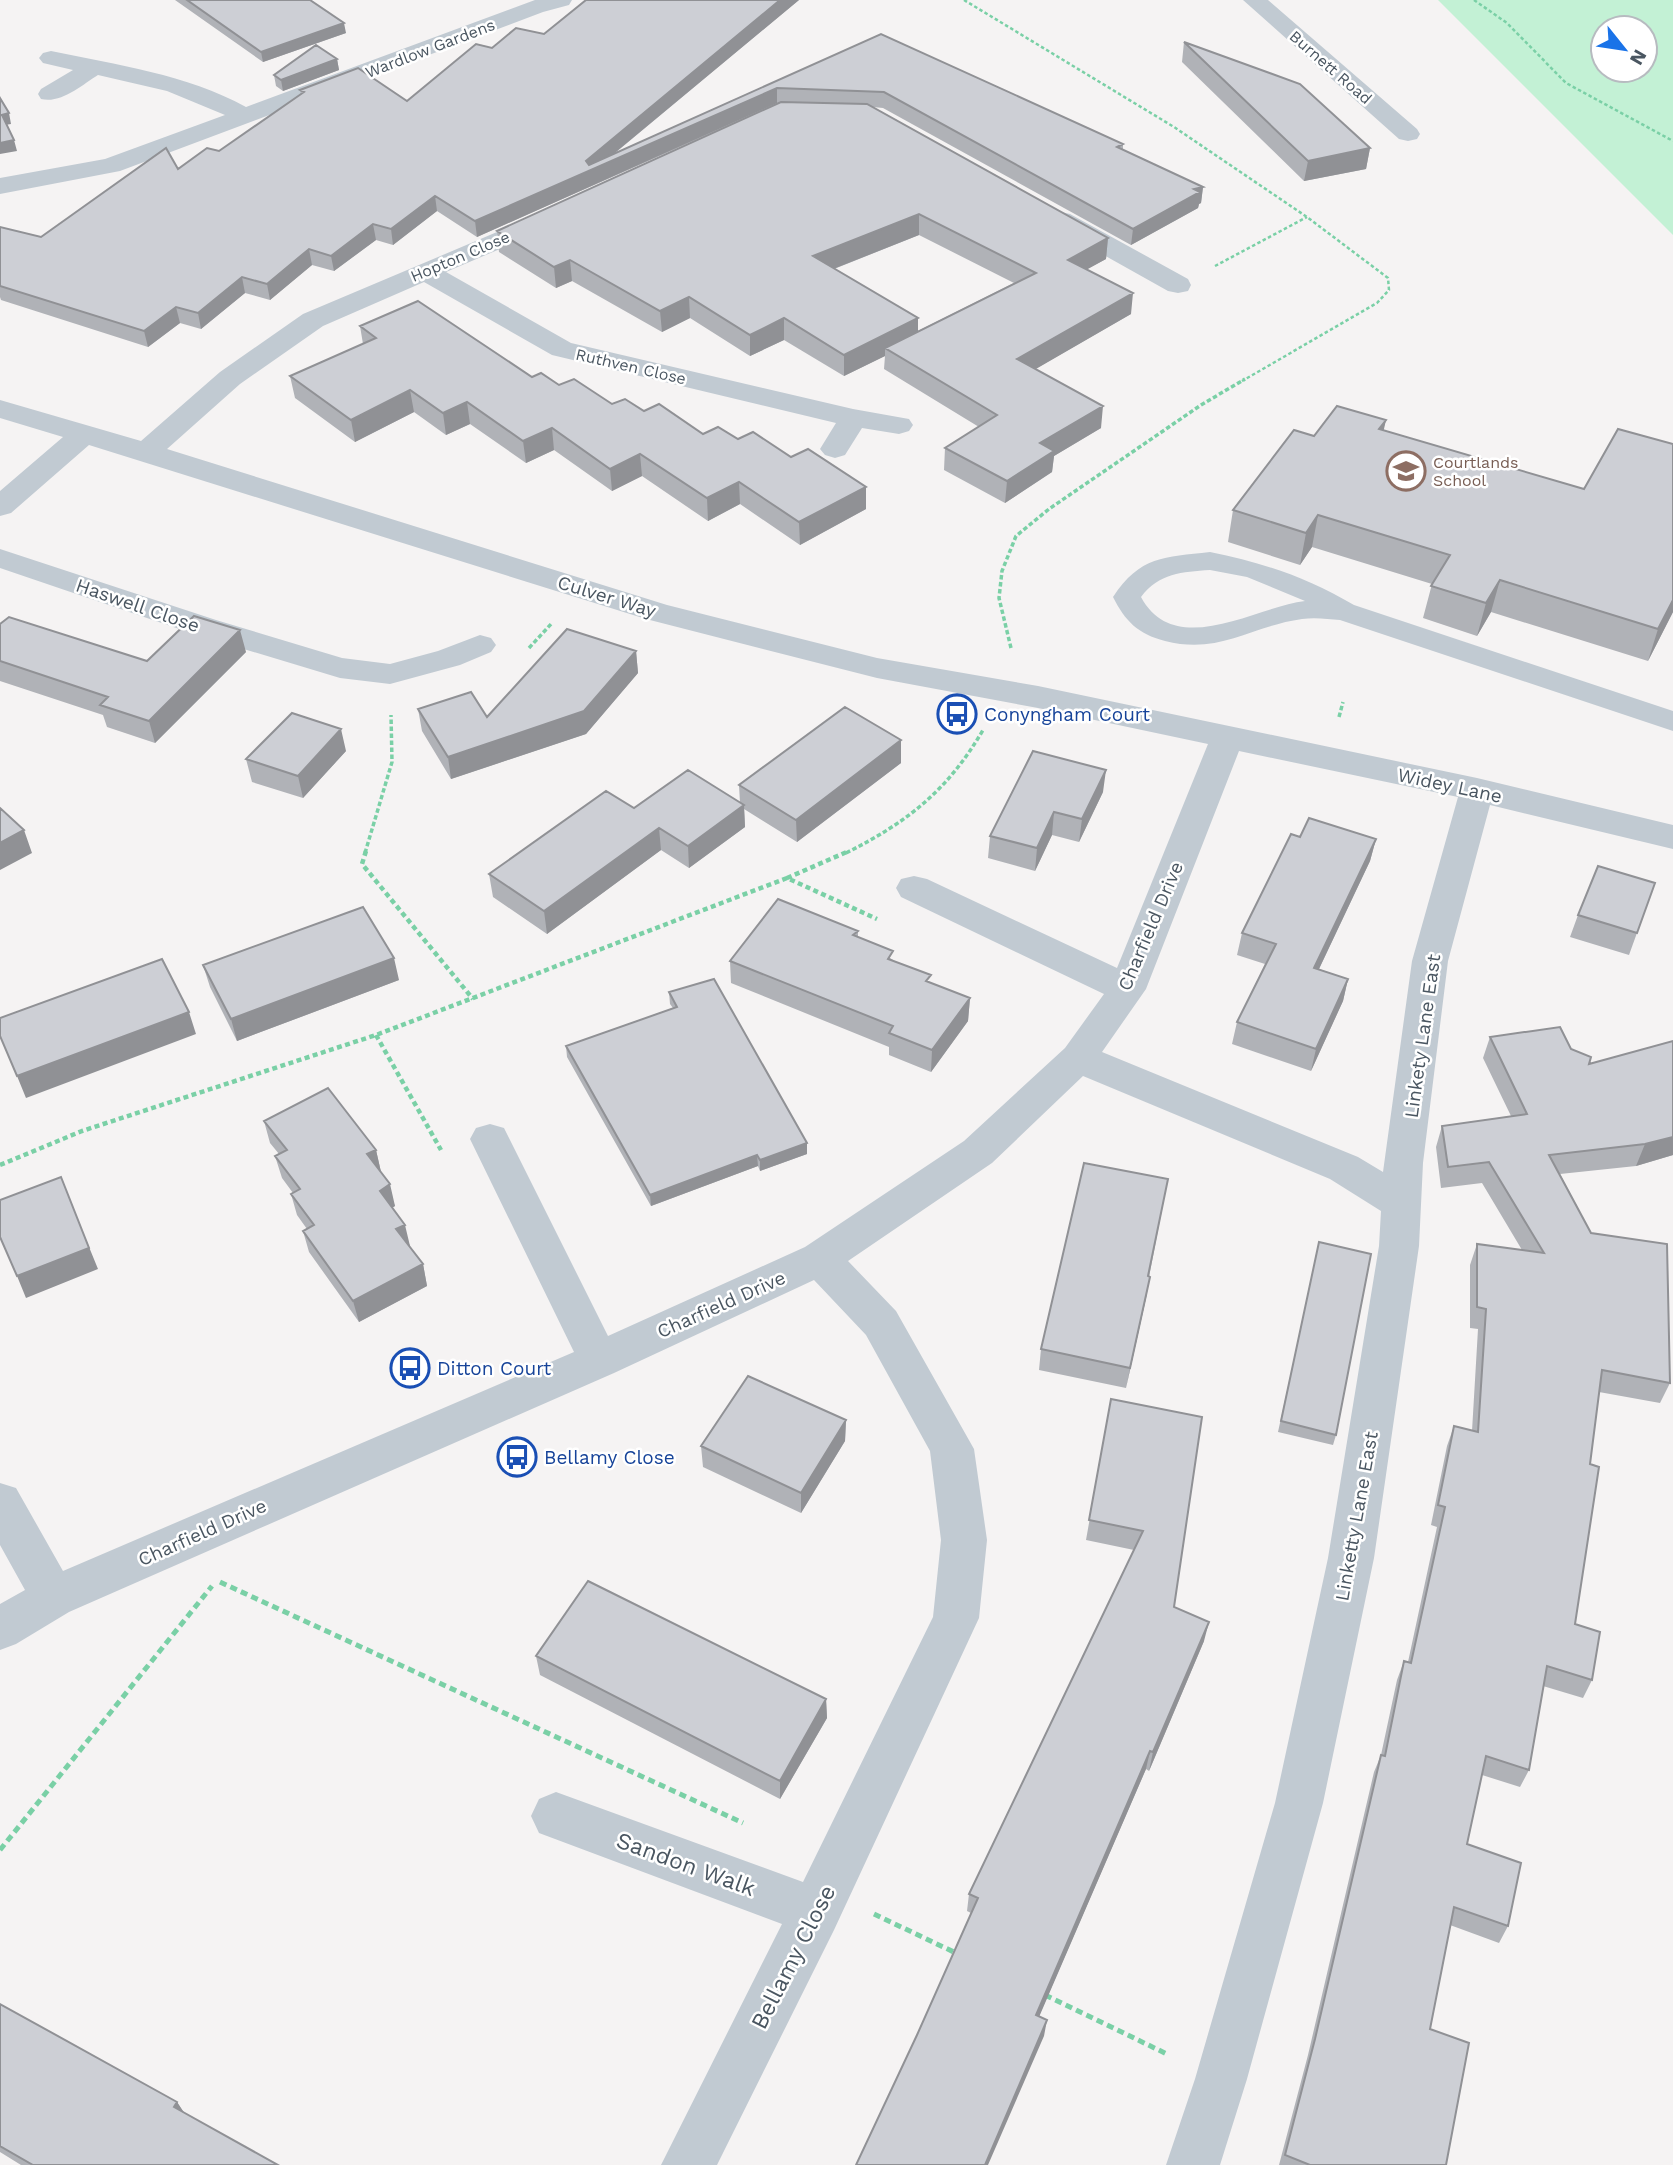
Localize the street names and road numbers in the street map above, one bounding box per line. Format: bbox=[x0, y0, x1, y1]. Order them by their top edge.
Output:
street label: Wardlow Gardens bbox=[363, 15, 498, 82]
street label: Burnett Road bbox=[1286, 27, 1376, 108]
street label: Hopton Close bbox=[408, 227, 513, 286]
street label: Ruthven Close bbox=[574, 345, 688, 388]
street label: Culver Way bbox=[555, 571, 659, 622]
street label: Haswell Close bbox=[73, 574, 203, 637]
street label: Widey Lane bbox=[1395, 763, 1504, 808]
street label: Charfield Drive bbox=[1113, 858, 1188, 994]
street label: Linkety Lane East bbox=[1400, 953, 1445, 1119]
street label: Charfield Drive bbox=[653, 1266, 789, 1343]
street label: Linketty Lane East bbox=[1330, 1429, 1383, 1603]
street label: Charfield Drive bbox=[134, 1494, 270, 1571]
street label: Sandon Walk bbox=[613, 1827, 759, 1902]
street label: Bellamy Close bbox=[746, 1881, 841, 2034]

